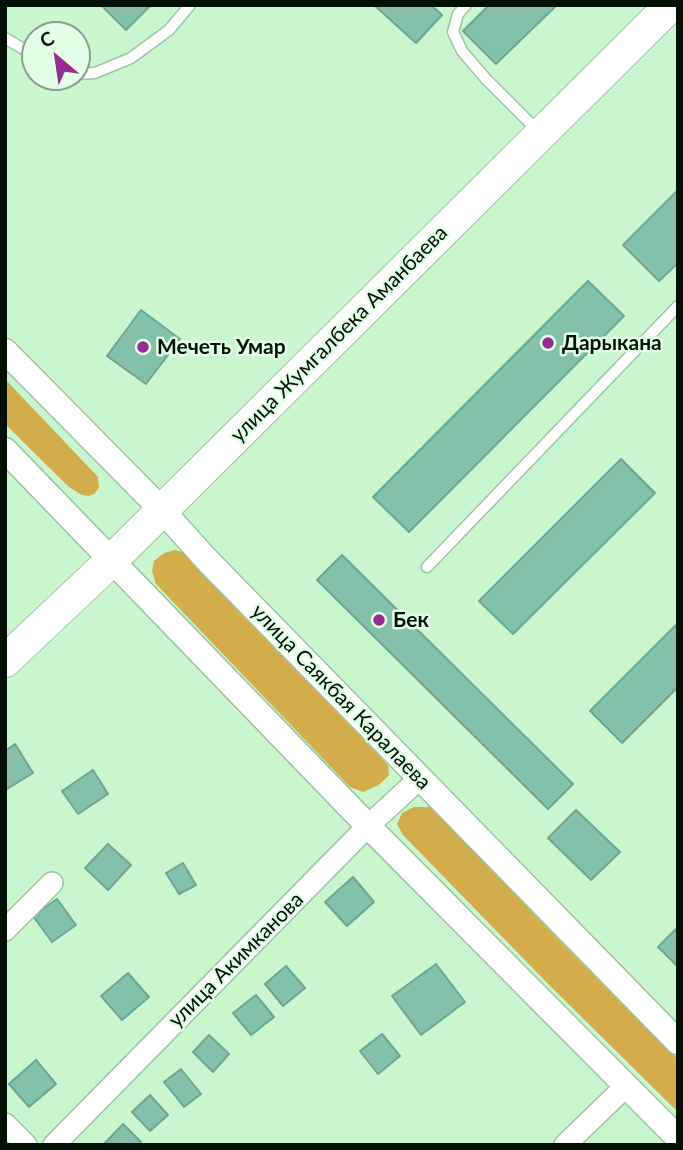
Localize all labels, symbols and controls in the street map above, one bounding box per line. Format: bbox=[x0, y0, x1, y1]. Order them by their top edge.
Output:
north arrow bbox=[21, 21, 91, 91]
text: С bbox=[35, 26, 58, 52]
street label: улица Жумгалбека Аманбаева bbox=[225, 220, 453, 448]
place label: Дарыкана bbox=[562, 330, 662, 356]
place label: Мечеть Умар bbox=[157, 334, 286, 360]
marker: Дарыкана bbox=[540, 335, 556, 351]
marker: Мечеть Умар bbox=[135, 339, 151, 355]
street label: улица Саякбая Каралаева bbox=[246, 599, 436, 795]
place label: Бек bbox=[393, 607, 429, 633]
marker: Бек bbox=[371, 612, 387, 628]
street label: улица Акимканова bbox=[163, 887, 309, 1033]

